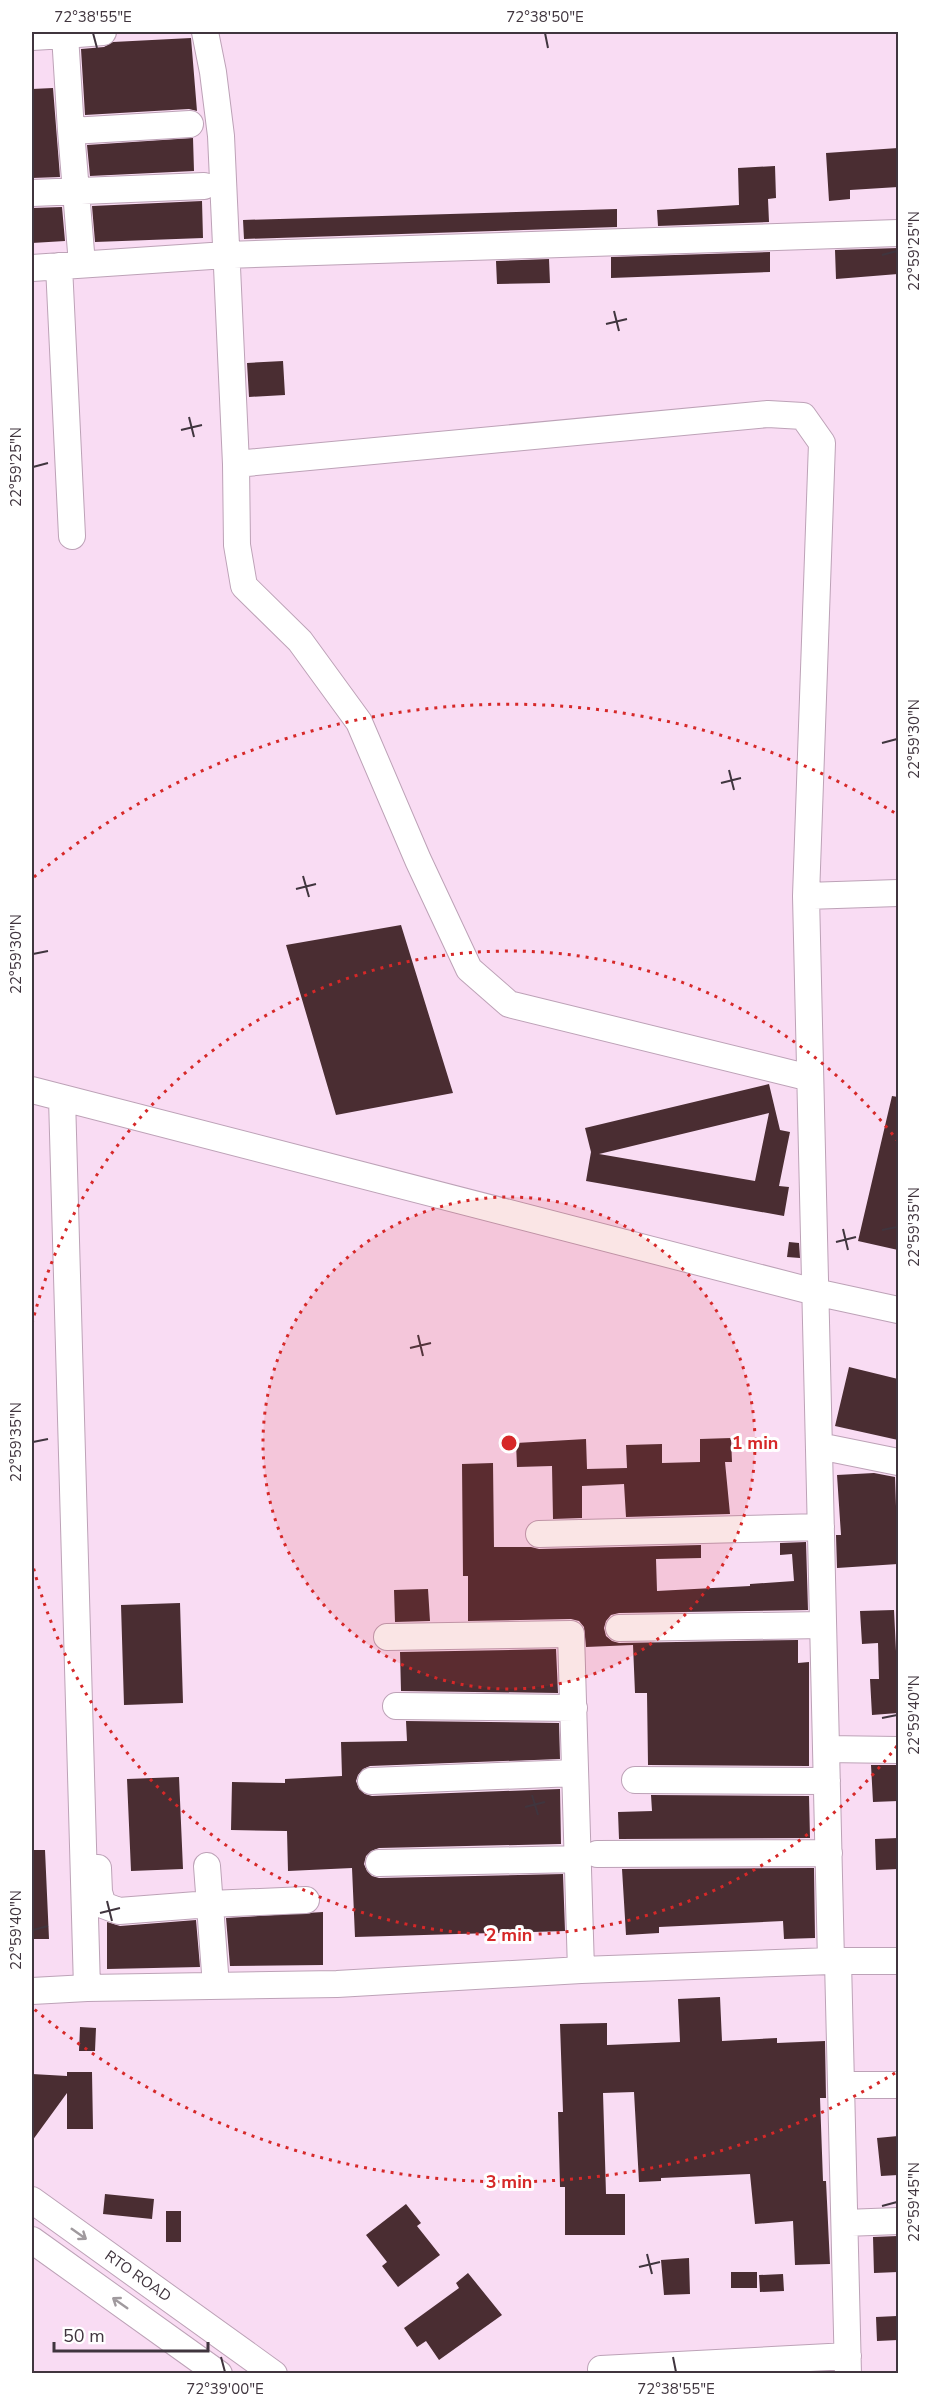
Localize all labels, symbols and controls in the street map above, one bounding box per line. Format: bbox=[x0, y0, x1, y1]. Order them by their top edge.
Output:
text: 72°38'55"E bbox=[54, 7, 132, 27]
text: 72°38'50"E bbox=[506, 7, 584, 27]
text: 22°59'25"N bbox=[904, 211, 924, 291]
text: 22°59'25"N bbox=[6, 427, 26, 507]
text: 22°59'30"N bbox=[904, 699, 924, 779]
text: 22°59'30"N bbox=[6, 914, 26, 994]
text: 22°59'35"N bbox=[904, 1187, 924, 1267]
text: 22°59'35"N bbox=[6, 1402, 26, 1482]
text: 1 min bbox=[732, 1431, 778, 1455]
centre of rings bbox=[499, 1433, 519, 1453]
text: 22°59'40"N bbox=[904, 1675, 924, 1755]
text: 22°59'40"N bbox=[6, 1890, 26, 1970]
text: 2 min bbox=[486, 1923, 532, 1947]
text: 22°59'45"N bbox=[904, 2162, 924, 2242]
text: 3 min bbox=[486, 2170, 532, 2194]
one-way arrow bbox=[71, 2228, 87, 2240]
street label: RTO ROAD bbox=[101, 2246, 175, 2306]
one-way arrow bbox=[113, 2297, 129, 2309]
scale bar bbox=[54, 2315, 208, 2353]
text: 50 m bbox=[63, 2324, 105, 2348]
text: 72°39'00"E bbox=[186, 2379, 264, 2399]
text: 72°38'55"E bbox=[637, 2379, 715, 2399]

